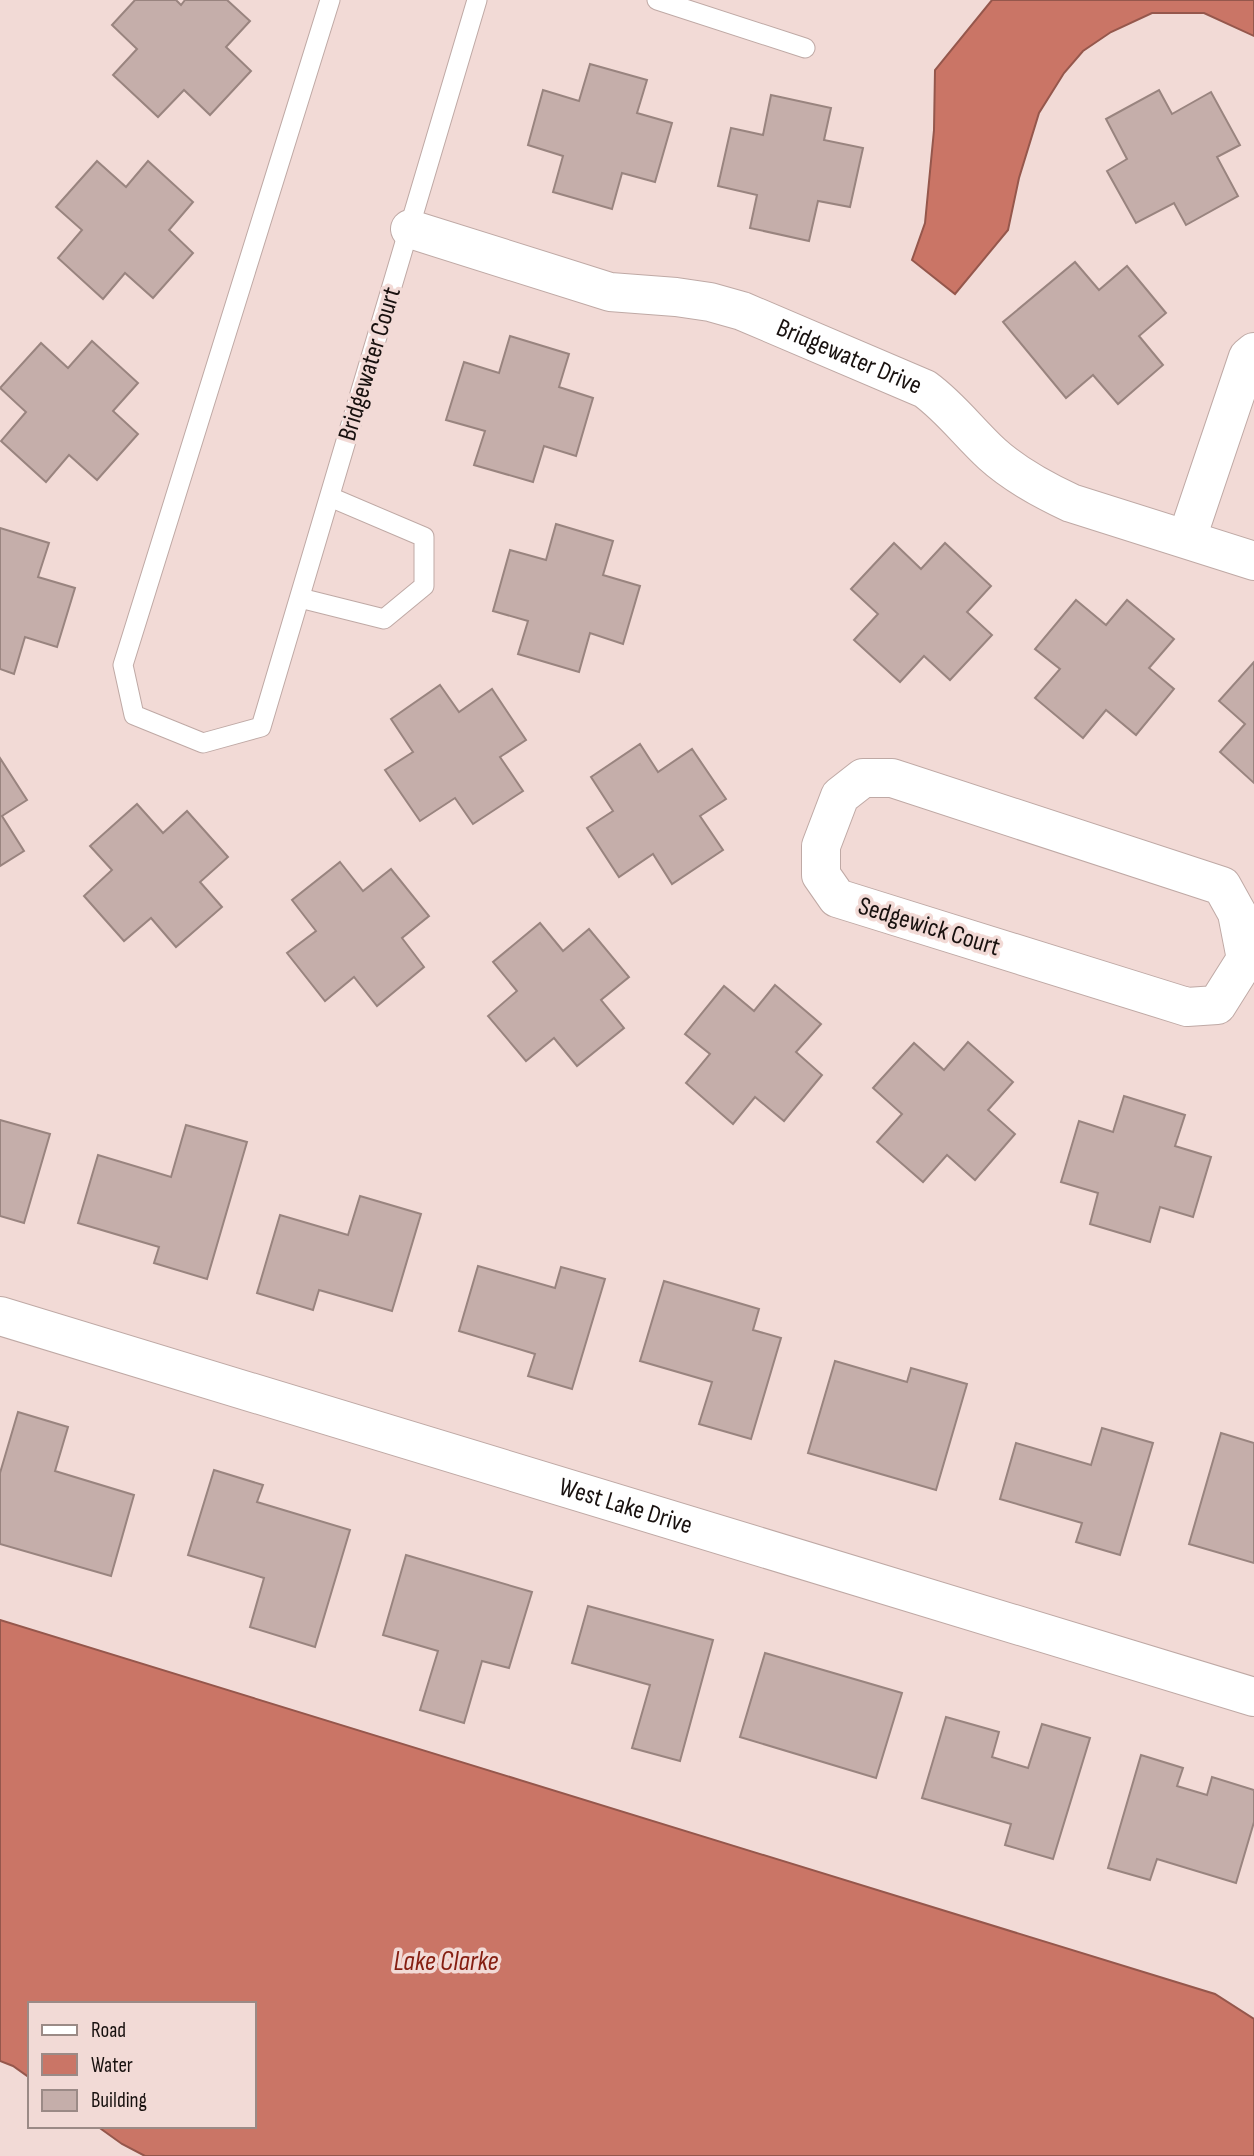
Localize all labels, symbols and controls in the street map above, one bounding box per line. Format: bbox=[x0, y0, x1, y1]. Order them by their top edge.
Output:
street label: Bridgewater Court bbox=[332, 283, 408, 445]
street label: Bridgewater Drive bbox=[772, 312, 926, 401]
street label: Sedgewick Court bbox=[854, 891, 1004, 963]
street label: West Lake Drive bbox=[555, 1471, 696, 1541]
water label: Lake Clarke bbox=[393, 1945, 499, 1978]
legend bbox=[28, 2002, 256, 2128]
text: Road bbox=[91, 2018, 126, 2043]
text: Water bbox=[91, 2053, 133, 2078]
text: Building bbox=[91, 2088, 147, 2113]

